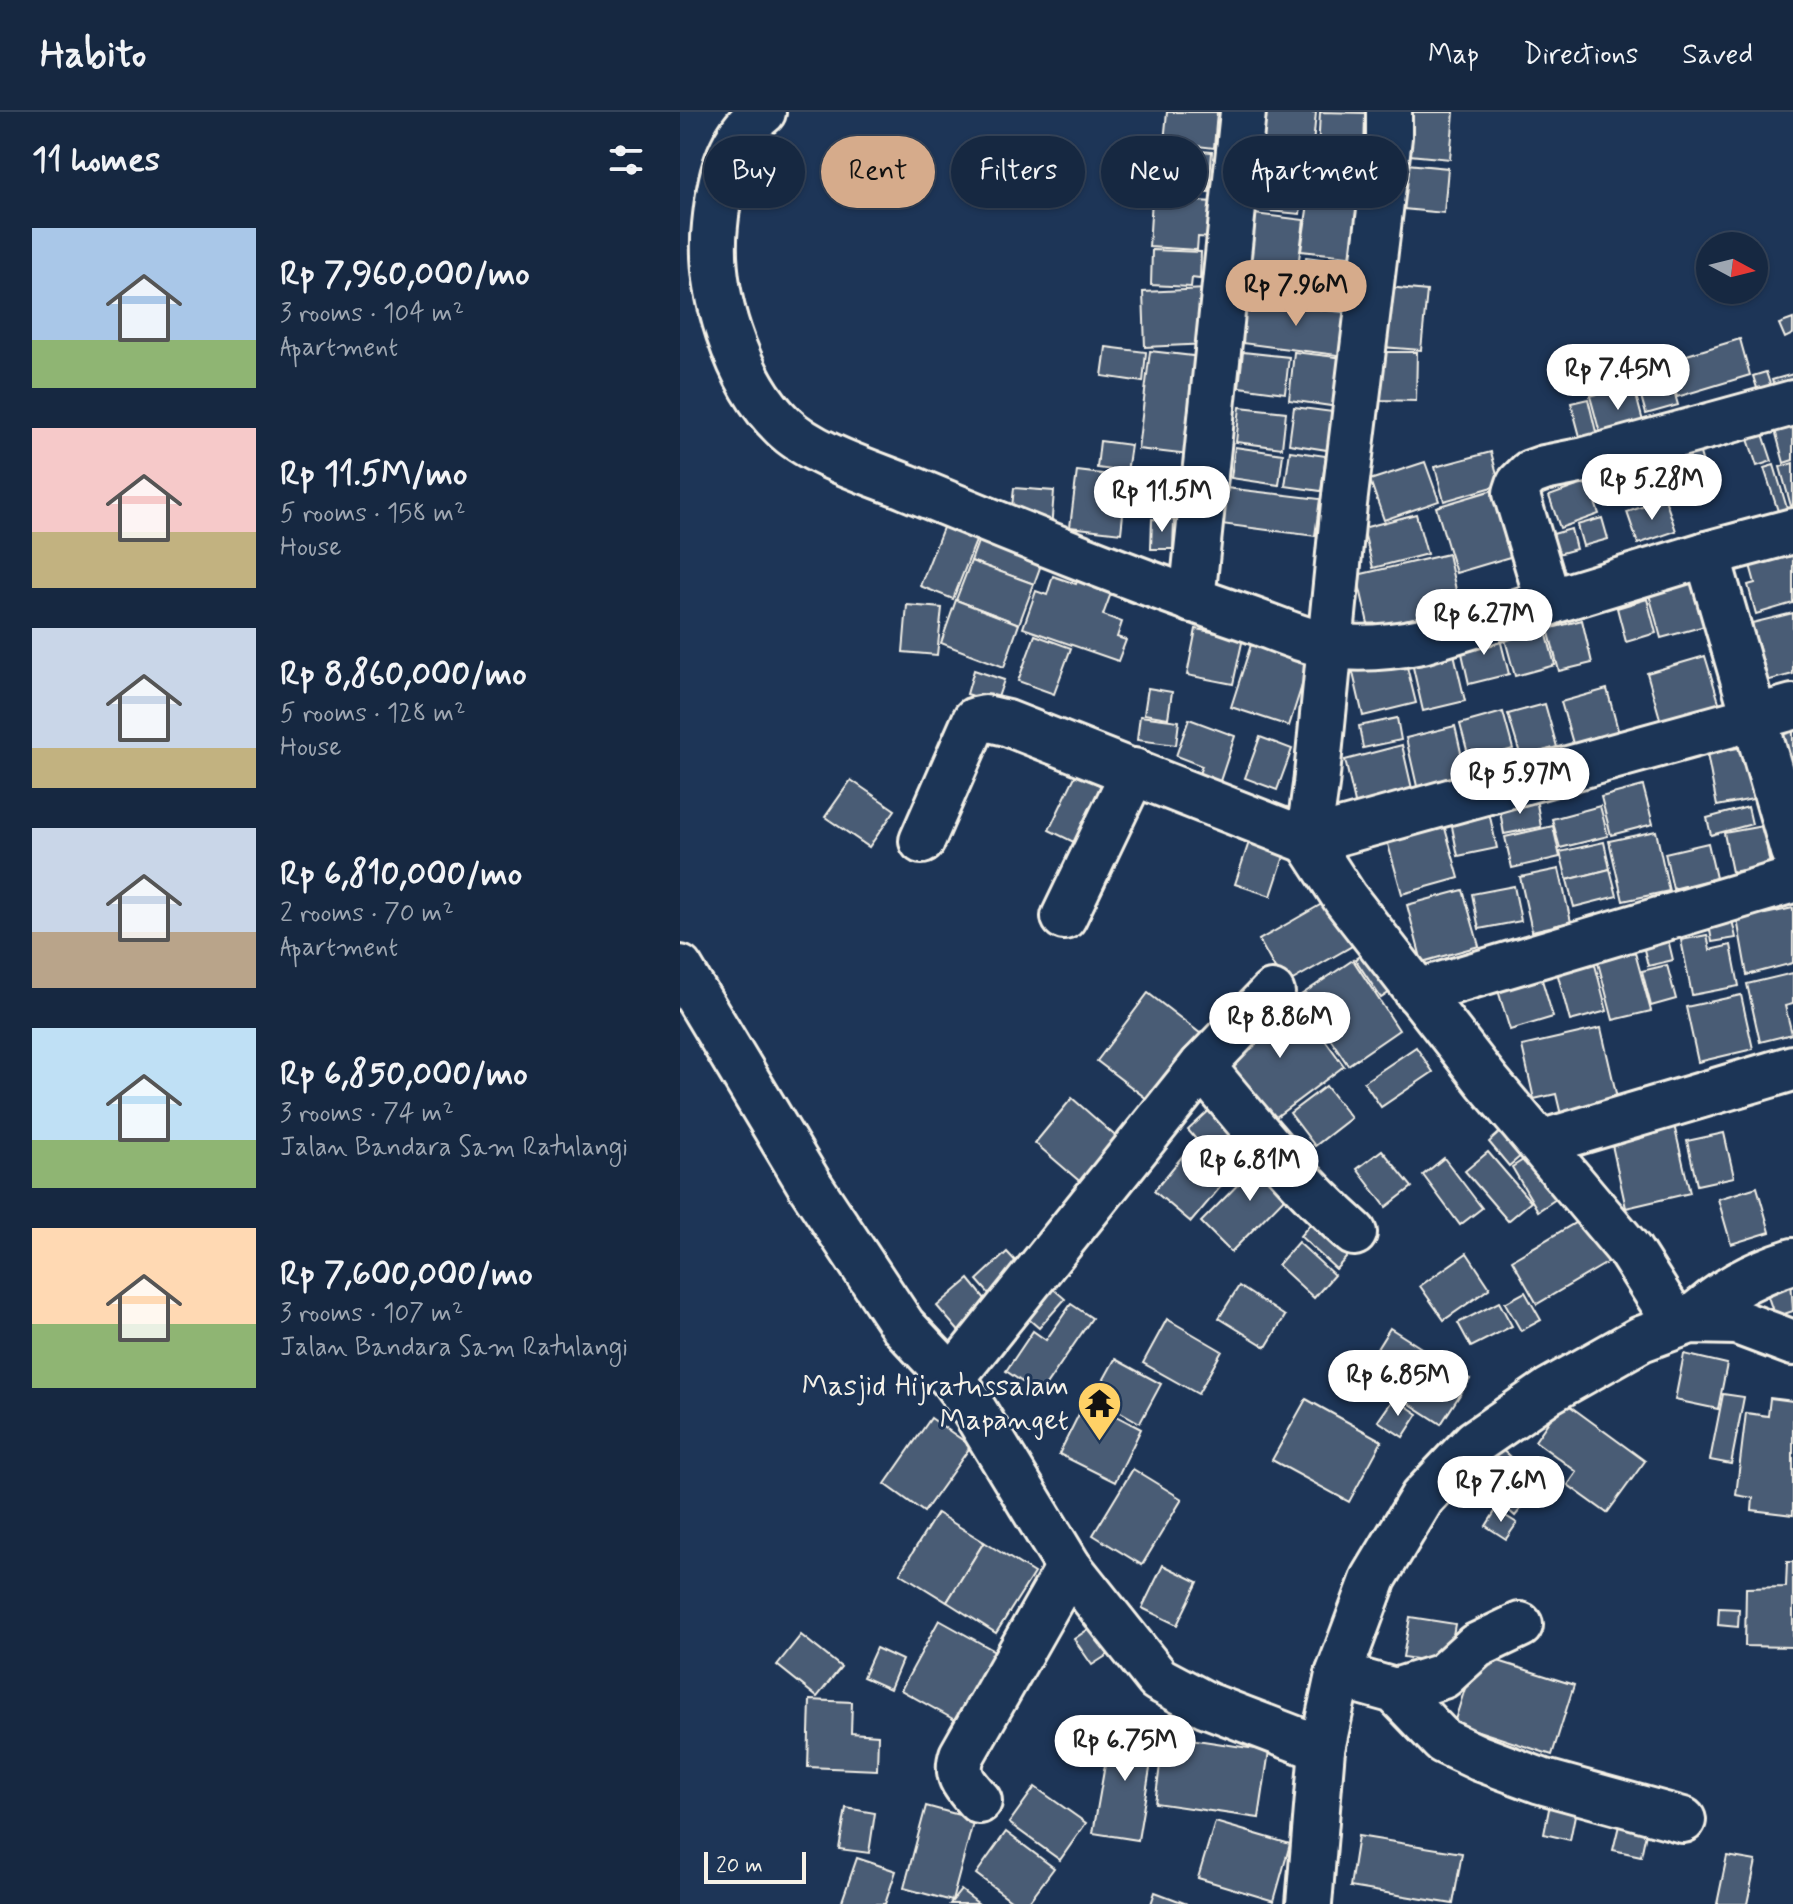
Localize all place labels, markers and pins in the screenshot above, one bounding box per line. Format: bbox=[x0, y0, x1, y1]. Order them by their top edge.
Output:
pin: Rp 7.96M bbox=[1213, 260, 1379, 328]
pin: Rp 7.45M bbox=[1535, 344, 1701, 412]
pin: Rp 5.28M bbox=[1569, 454, 1735, 522]
pin: Rp 11.5M bbox=[1079, 466, 1245, 534]
pin: Rp 6.27M bbox=[1401, 589, 1567, 657]
pin: Rp 5.97M bbox=[1437, 748, 1603, 816]
pin: Rp 8.86M bbox=[1197, 992, 1363, 1060]
pin: Rp 6.81M bbox=[1167, 1135, 1333, 1203]
pin: Rp 6.85M bbox=[1315, 1350, 1481, 1418]
place label: Masjid Hijratussalam Mapanget bbox=[802, 1367, 1069, 1440]
temple icon: Masjid Hijratussalam Mapanget bbox=[1076, 1379, 1124, 1442]
pin: Rp 7.6M bbox=[1427, 1456, 1575, 1524]
pin: Rp 6.75M bbox=[1042, 1715, 1208, 1783]

